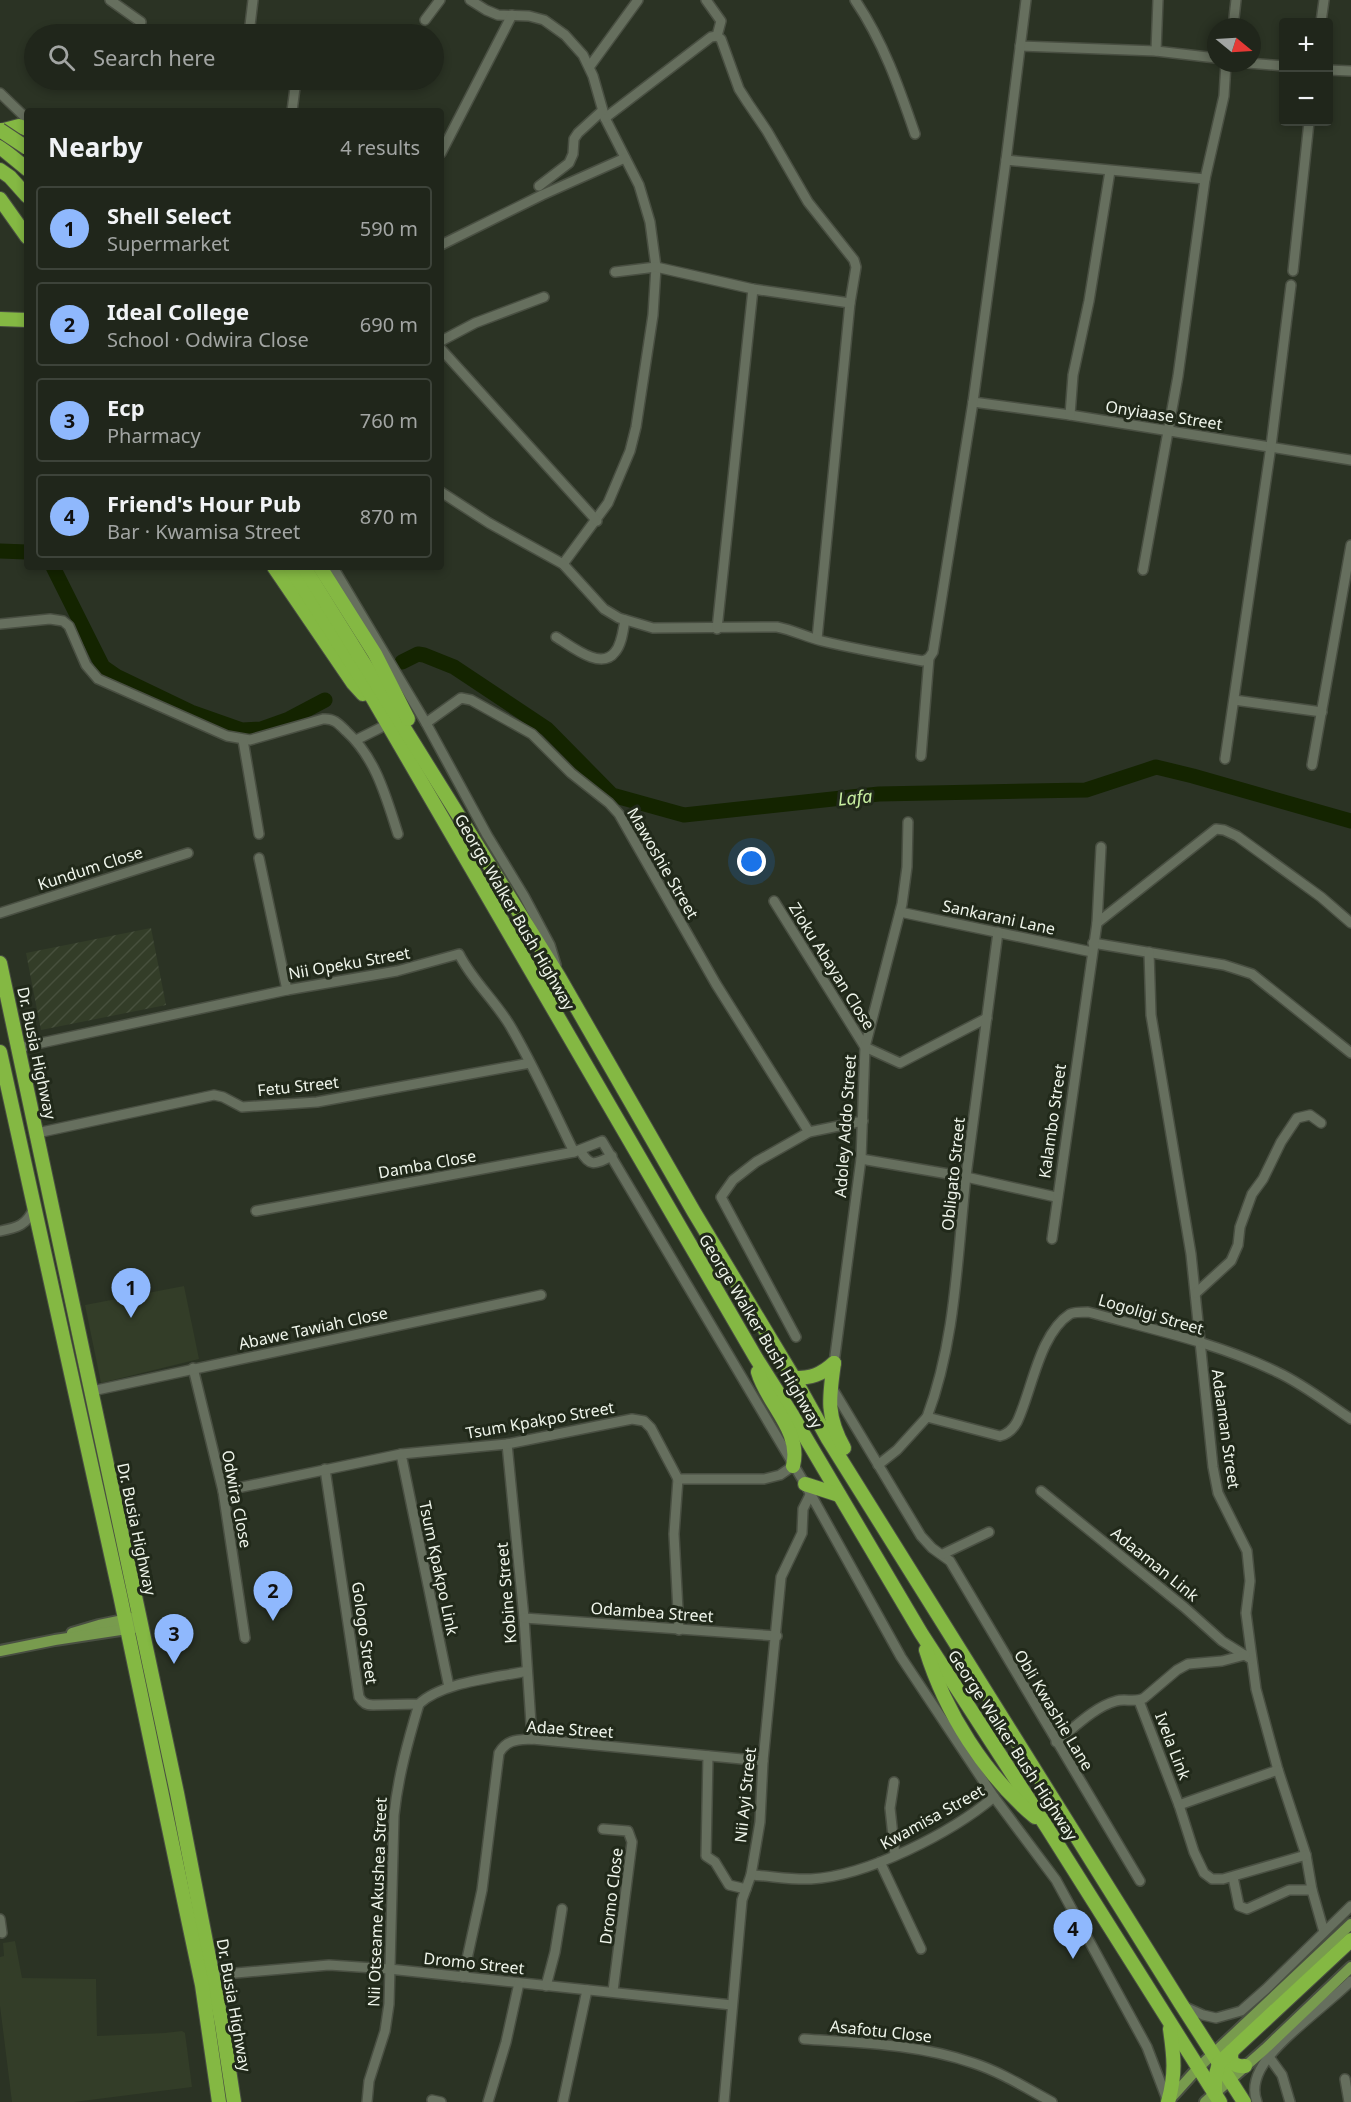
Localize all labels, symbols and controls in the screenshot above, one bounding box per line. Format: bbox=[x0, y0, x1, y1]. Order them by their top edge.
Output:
north arrow bbox=[1207, 18, 1261, 72]
map controls bbox=[1279, 18, 1333, 126]
button: + bbox=[1279, 18, 1333, 72]
search box bbox=[24, 24, 444, 90]
icon: search bbox=[45, 41, 78, 74]
text: Search here bbox=[93, 42, 215, 72]
button: − bbox=[1279, 72, 1333, 126]
text: Nearby bbox=[48, 129, 143, 165]
text: 4 results bbox=[340, 134, 420, 161]
text: Shell Select bbox=[107, 200, 231, 230]
text: 1 bbox=[64, 215, 75, 242]
text: 590 m bbox=[360, 215, 418, 242]
text: Supermarket bbox=[107, 230, 230, 257]
text: Ideal College bbox=[107, 296, 249, 326]
text: 2 bbox=[64, 311, 75, 338]
text: 690 m bbox=[360, 311, 418, 338]
text: School · Odwira Close bbox=[107, 326, 309, 353]
text: Ecp bbox=[107, 392, 145, 422]
street label: Onyiaase Street bbox=[1104, 395, 1224, 435]
text: 3 bbox=[64, 407, 75, 434]
text: 760 m bbox=[360, 407, 418, 434]
text: Pharmacy bbox=[107, 422, 201, 449]
text: Friend's Hour Pub bbox=[107, 488, 301, 518]
text: 4 bbox=[64, 503, 75, 530]
text: 870 m bbox=[360, 503, 418, 530]
text: Bar · Kwamisa Street bbox=[107, 518, 300, 545]
water label: Lafa bbox=[836, 783, 874, 811]
street label: Mawoshie Street bbox=[622, 803, 704, 923]
street label: George Walker Bush Highway bbox=[450, 810, 581, 1015]
street label: Kundum Close bbox=[35, 841, 145, 895]
your location bbox=[737, 847, 766, 876]
street label: Sankarani Lane bbox=[941, 894, 1057, 940]
street label: Zioku Abayan Close bbox=[784, 898, 880, 1034]
street label: Nii Opeku Street bbox=[286, 941, 412, 985]
street label: Dr. Busia Highway bbox=[12, 985, 62, 1122]
street label: Adoley Addo Street bbox=[829, 1054, 861, 1198]
street label: Kalambo Street bbox=[1033, 1062, 1071, 1180]
street label: Fetu Street bbox=[256, 1071, 340, 1101]
street label: Obligato Street bbox=[936, 1116, 970, 1232]
street label: Damba Close bbox=[376, 1145, 478, 1183]
street label: George Walker Bush Highway bbox=[694, 1230, 828, 1433]
pin: 1 bbox=[112, 1268, 150, 1318]
street label: Logoligi Street bbox=[1096, 1288, 1206, 1340]
street label: Abawe Tawiah Close bbox=[237, 1301, 389, 1355]
street label: Adaaman Street bbox=[1207, 1368, 1245, 1490]
street label: Tsum Kpakpo Street bbox=[464, 1396, 616, 1444]
street label: Odwira Close bbox=[217, 1448, 257, 1550]
street label: Dr. Busia Highway bbox=[112, 1461, 162, 1598]
street label: Tsum Kpakpo Link bbox=[414, 1499, 464, 1637]
street label: Adaaman Link bbox=[1107, 1522, 1204, 1606]
street label: Kobine Street bbox=[491, 1541, 521, 1644]
pin: 2 bbox=[254, 1572, 292, 1621]
street label: Gologo Street bbox=[347, 1580, 383, 1686]
street label: Odambea Street bbox=[590, 1597, 714, 1627]
pin: 3 bbox=[154, 1614, 194, 1664]
street label: George Walker Bush Highway bbox=[943, 1645, 1083, 1845]
street label: Obli Kwashie Lane bbox=[1009, 1645, 1099, 1775]
street label: Ivela Link bbox=[1150, 1709, 1196, 1783]
street label: Adae Street bbox=[526, 1715, 614, 1743]
street label: Nii Ayi Street bbox=[729, 1746, 761, 1844]
street label: Kwamisa Street bbox=[876, 1779, 988, 1855]
street label: Nii Otseame Akushea Street bbox=[362, 1797, 392, 2007]
street label: Dromo Close bbox=[594, 1846, 628, 1946]
pin: 4 bbox=[1054, 1910, 1092, 1959]
street label: Dr. Busia Highway bbox=[211, 1937, 257, 2074]
street label: Dromo Street bbox=[423, 1947, 526, 1979]
street label: Asafotu Close bbox=[829, 2015, 933, 2047]

